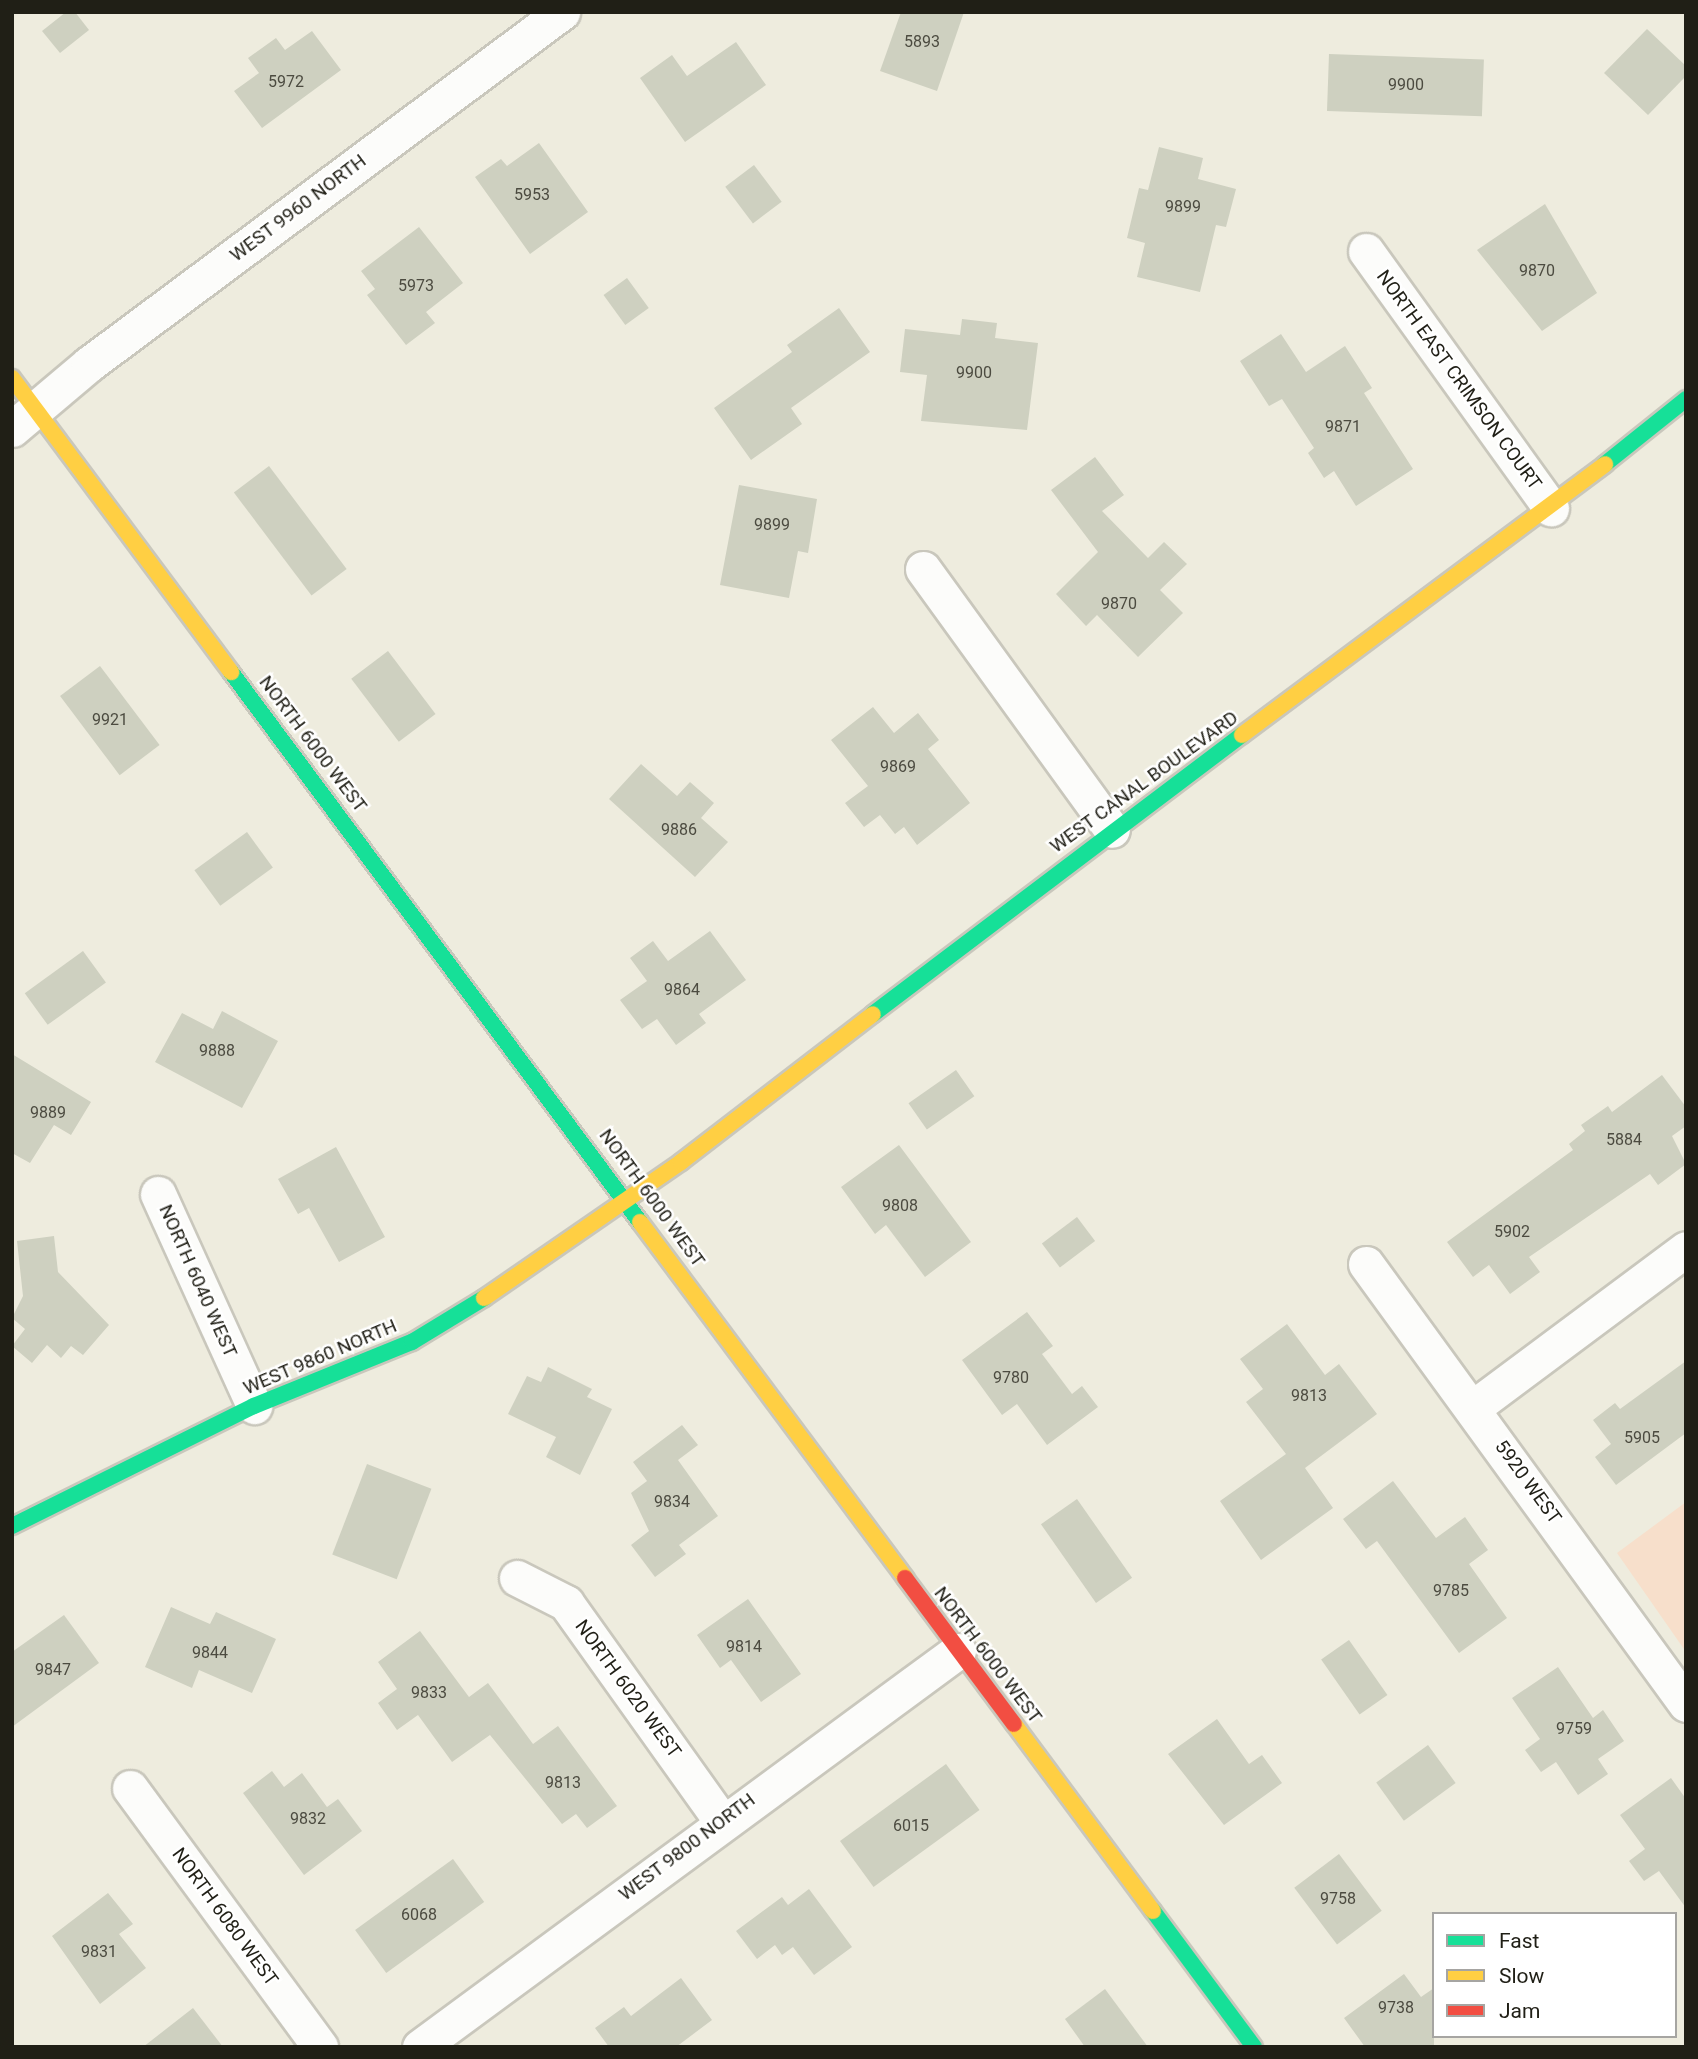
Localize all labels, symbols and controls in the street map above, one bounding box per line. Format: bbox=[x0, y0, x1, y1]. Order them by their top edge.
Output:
house number: 5893 bbox=[904, 32, 940, 52]
house number: 5972 bbox=[268, 72, 304, 92]
house number: 9900 bbox=[1388, 75, 1424, 95]
street label: WEST 9960 NORTH bbox=[225, 149, 371, 267]
house number: 5953 bbox=[514, 185, 550, 205]
house number: 9899 bbox=[1165, 197, 1201, 217]
house number: 9870 bbox=[1519, 261, 1555, 281]
street label: NORTH EAST CRIMSON COURT bbox=[1372, 266, 1546, 494]
house number: 5973 bbox=[398, 276, 434, 296]
house number: 9900 bbox=[956, 363, 992, 383]
house number: 9871 bbox=[1325, 417, 1361, 437]
house number: 9899 bbox=[754, 515, 790, 535]
house number: 9870 bbox=[1101, 594, 1137, 614]
street label: NORTH 6000 WEST bbox=[254, 671, 372, 817]
street label: WEST CANAL BOULEVARD bbox=[1045, 706, 1243, 858]
house number: 9921 bbox=[92, 710, 128, 730]
house number: 9869 bbox=[880, 757, 916, 777]
house number: 9886 bbox=[661, 820, 697, 840]
house number: 9864 bbox=[664, 980, 700, 1000]
house number: 9888 bbox=[199, 1041, 235, 1061]
house number: 9889 bbox=[30, 1103, 66, 1123]
street label: NORTH 6000 WEST bbox=[594, 1125, 710, 1271]
house number: 5884 bbox=[1606, 1130, 1642, 1150]
house number: 9808 bbox=[882, 1196, 918, 1216]
street label: NORTH 6040 WEST bbox=[154, 1201, 242, 1361]
house number: 5902 bbox=[1494, 1222, 1530, 1242]
street label: WEST 9860 NORTH bbox=[240, 1314, 400, 1400]
house number: 9780 bbox=[993, 1368, 1029, 1388]
house number: 9813 bbox=[1291, 1386, 1327, 1406]
house number: 5905 bbox=[1624, 1428, 1660, 1448]
street label: 5920 WEST bbox=[1490, 1436, 1566, 1528]
house number: 9834 bbox=[654, 1492, 690, 1512]
house number: 9785 bbox=[1433, 1581, 1469, 1601]
street label: NORTH 6000 WEST bbox=[929, 1582, 1047, 1728]
street label: NORTH 6020 WEST bbox=[570, 1616, 686, 1762]
house number: 9814 bbox=[726, 1637, 762, 1657]
house number: 9844 bbox=[192, 1643, 228, 1663]
house number: 9847 bbox=[35, 1660, 71, 1680]
house number: 9833 bbox=[411, 1683, 447, 1703]
house number: 9759 bbox=[1556, 1719, 1592, 1739]
house number: 9813 bbox=[545, 1773, 581, 1793]
street label: WEST 9800 NORTH bbox=[614, 1788, 760, 1906]
house number: 9832 bbox=[290, 1809, 326, 1829]
house number: 6015 bbox=[893, 1816, 929, 1836]
street label: NORTH 6080 WEST bbox=[167, 1844, 283, 1990]
house number: 9758 bbox=[1320, 1889, 1356, 1909]
house number: 6068 bbox=[401, 1905, 437, 1925]
legend bbox=[1432, 1912, 1677, 2038]
text: Fast bbox=[1499, 1929, 1539, 1953]
house number: 9831 bbox=[81, 1942, 117, 1962]
text: Slow bbox=[1499, 1964, 1544, 1988]
house number: 9738 bbox=[1378, 1998, 1414, 2018]
text: Jam bbox=[1499, 1999, 1540, 2023]

